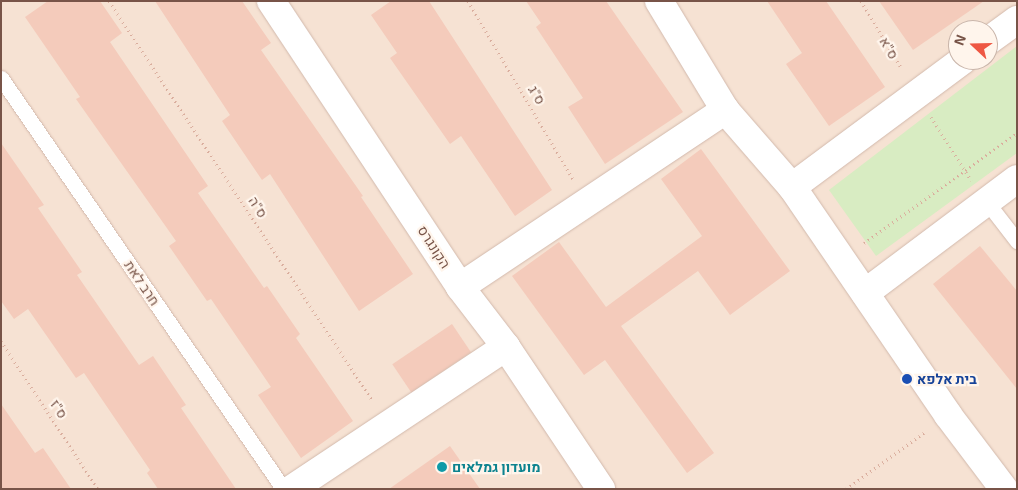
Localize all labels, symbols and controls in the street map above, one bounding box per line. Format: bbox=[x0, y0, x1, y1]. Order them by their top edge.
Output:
north arrow bbox=[948, 20, 998, 70]
text: N bbox=[950, 32, 969, 48]
street label: ס"א bbox=[876, 34, 902, 62]
street label: ס"ג bbox=[525, 82, 549, 108]
street label: ס"ה bbox=[245, 193, 271, 221]
street label: הקונגרס bbox=[414, 223, 454, 271]
street label: חרב לאת bbox=[121, 257, 163, 309]
place label: בית אלפא bbox=[917, 371, 977, 387]
marker: בית אלפא bbox=[901, 373, 913, 385]
street label: ס"ז bbox=[47, 397, 71, 421]
place label: מועדון גמלאים bbox=[452, 459, 541, 475]
marker: מועדון גמלאים bbox=[436, 461, 448, 473]

